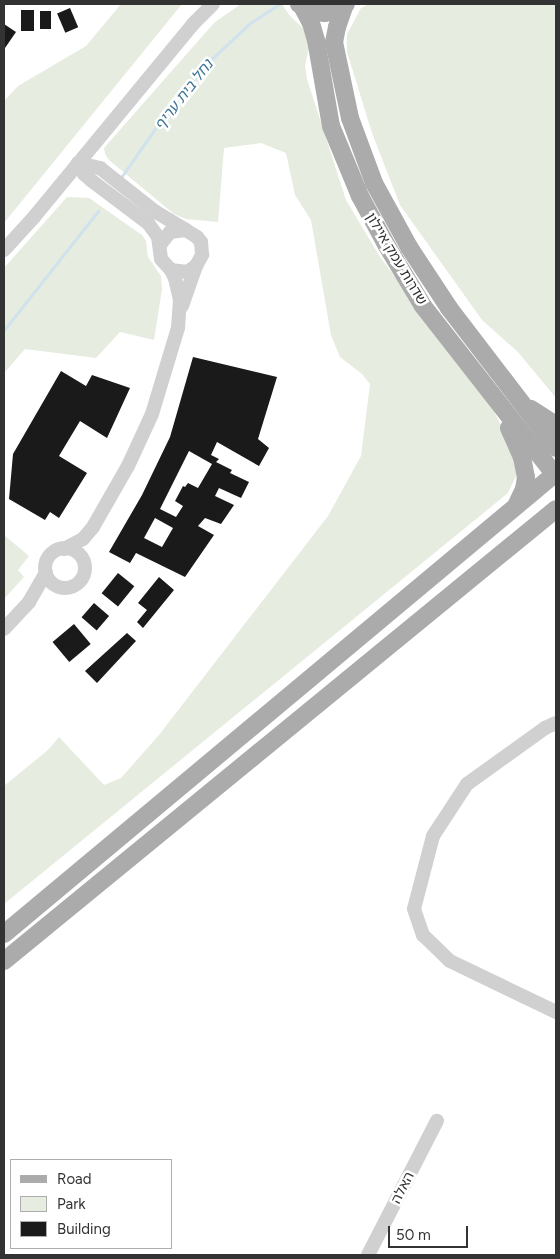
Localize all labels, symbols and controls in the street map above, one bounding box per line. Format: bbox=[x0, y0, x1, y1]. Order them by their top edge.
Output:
water label: נחל בית עריף bbox=[151, 56, 217, 134]
street label: שדרות עמק איילון bbox=[362, 210, 430, 308]
legend bbox=[10, 1159, 172, 1249]
street label: האלה bbox=[388, 1169, 418, 1207]
text: Road bbox=[57, 1170, 92, 1188]
text: Park bbox=[57, 1195, 86, 1213]
scale bar bbox=[390, 1216, 470, 1248]
text: Building bbox=[57, 1220, 111, 1238]
text: 50 m bbox=[396, 1226, 431, 1244]

